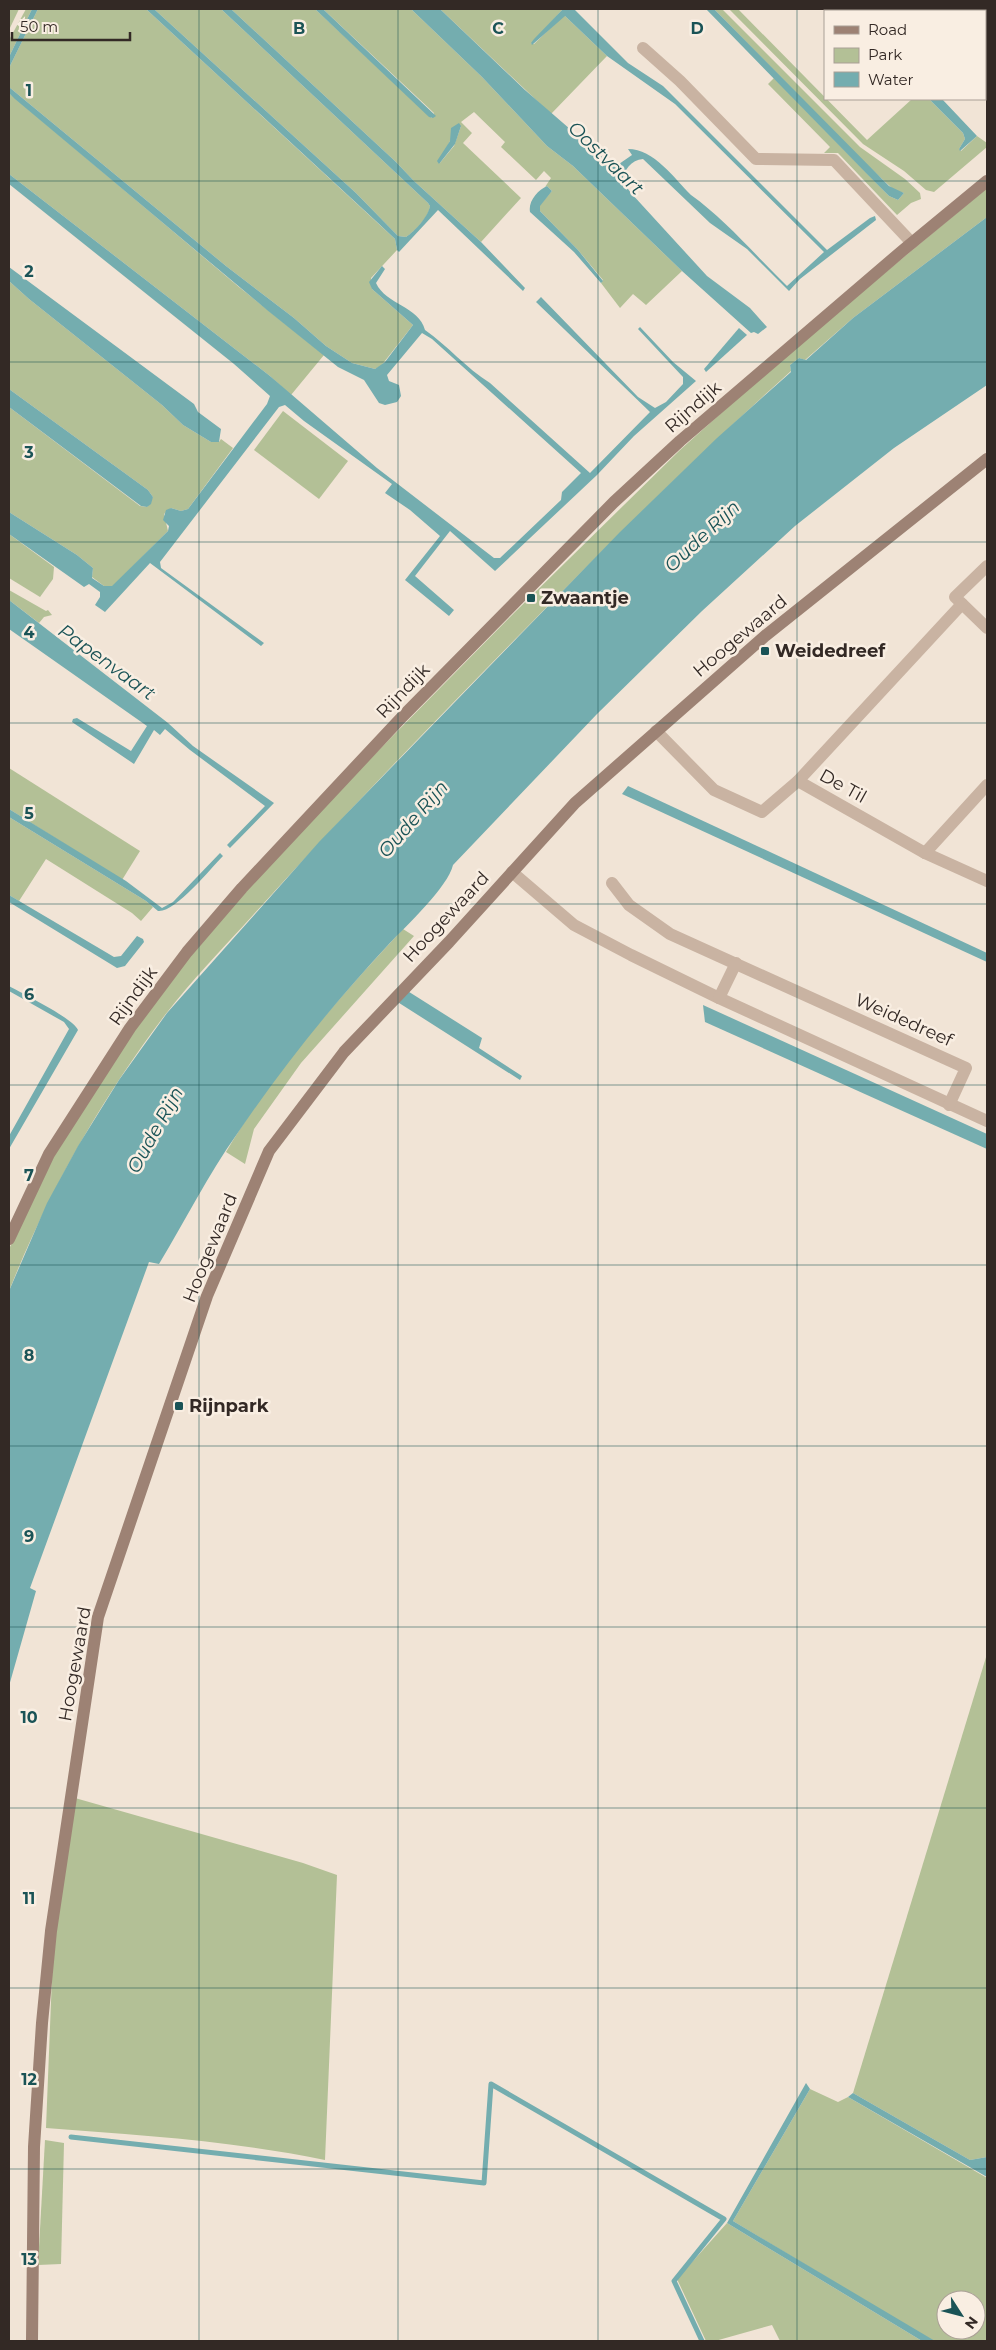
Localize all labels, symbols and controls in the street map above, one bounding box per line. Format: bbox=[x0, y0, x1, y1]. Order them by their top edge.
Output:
scale bar bbox=[12, 10, 130, 42]
legend bbox=[824, 10, 986, 100]
text: 50 m bbox=[20, 17, 58, 36]
text: B bbox=[293, 19, 305, 38]
text: C bbox=[492, 19, 504, 38]
text: D bbox=[690, 19, 704, 38]
text: Road bbox=[868, 20, 907, 39]
text: Park bbox=[868, 45, 902, 64]
text: Water bbox=[868, 70, 914, 89]
text: 1 bbox=[26, 81, 32, 100]
water label: Oostvaart bbox=[563, 116, 649, 200]
text: 2 bbox=[24, 262, 34, 281]
street label: Rijndijk bbox=[660, 376, 726, 438]
text: 3 bbox=[23, 443, 34, 462]
water label: Oude Rijn bbox=[659, 495, 745, 577]
place label: Zwaantje bbox=[541, 587, 629, 609]
street label: Hoogewaard bbox=[688, 590, 792, 682]
marker: Zwaantje bbox=[525, 592, 537, 604]
water label: Papenvaart bbox=[54, 619, 160, 705]
text: 4 bbox=[23, 623, 35, 642]
place label: Weidedreef bbox=[775, 640, 886, 662]
marker: Weidedreef bbox=[759, 645, 771, 657]
street label: Rijndijk bbox=[372, 659, 435, 723]
street label: De Til bbox=[816, 764, 870, 808]
water label: Oude Rijn bbox=[373, 776, 453, 862]
text: 5 bbox=[24, 804, 34, 823]
street label: Hoogewaard bbox=[398, 867, 494, 967]
street label: Rijndijk bbox=[104, 962, 162, 1030]
text: 6 bbox=[24, 985, 34, 1004]
street label: Weidedreef bbox=[852, 989, 957, 1052]
water label: Oude Rijn bbox=[122, 1083, 188, 1177]
text: 7 bbox=[24, 1166, 34, 1185]
street label: Hoogewaard bbox=[178, 1190, 242, 1306]
text: 8 bbox=[24, 1346, 34, 1365]
place label: Rijnpark bbox=[189, 1395, 269, 1417]
marker: Rijnpark bbox=[173, 1400, 185, 1412]
text: 9 bbox=[24, 1527, 34, 1546]
street label: Hoogewaard bbox=[54, 1605, 96, 1723]
text: 10 bbox=[20, 1708, 38, 1727]
text: 11 bbox=[23, 1889, 35, 1908]
text: 12 bbox=[21, 2070, 37, 2089]
text: 13 bbox=[21, 2250, 37, 2269]
north arrow bbox=[936, 2290, 986, 2340]
text: N bbox=[961, 2313, 982, 2333]

